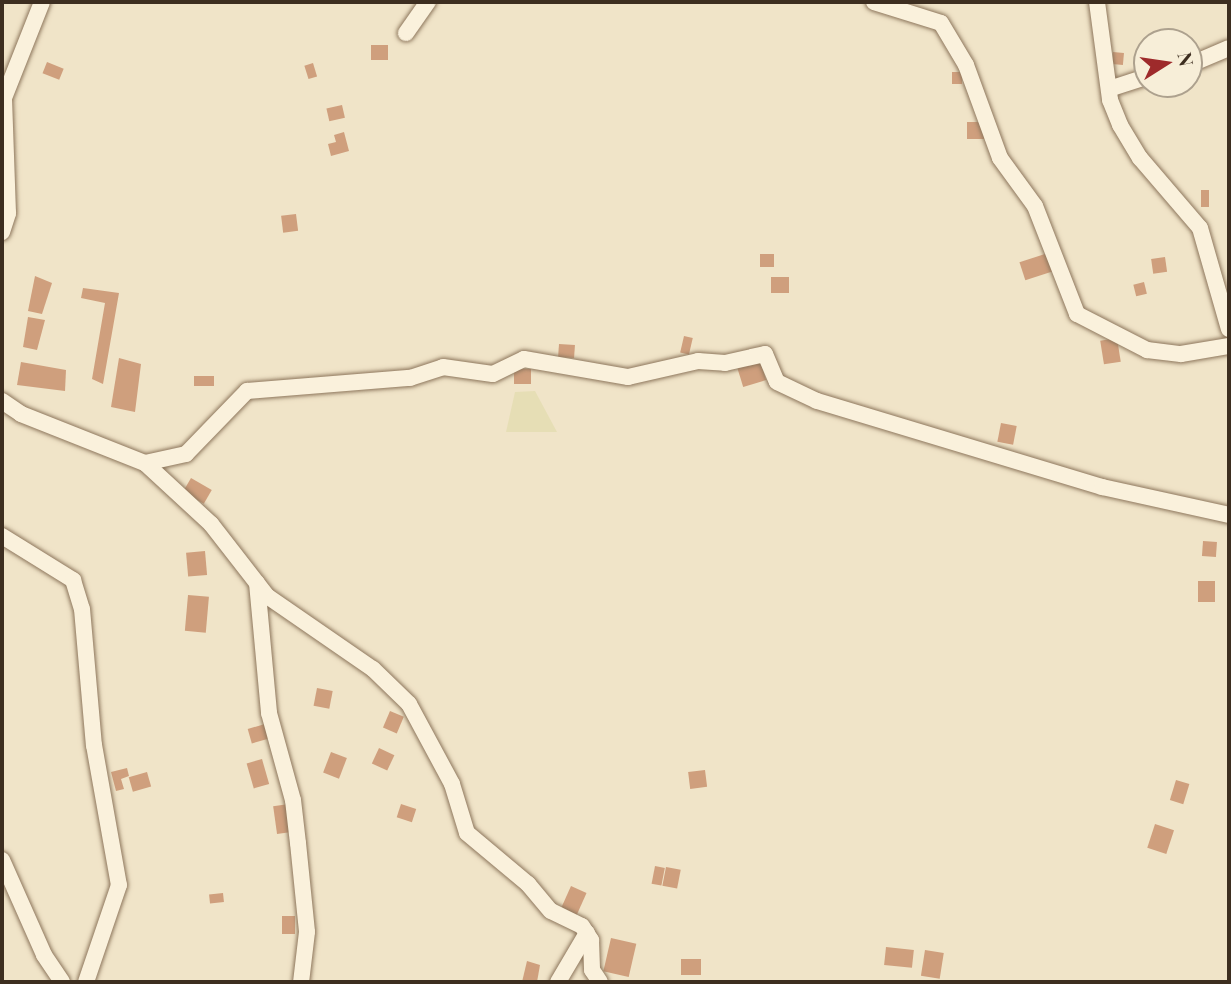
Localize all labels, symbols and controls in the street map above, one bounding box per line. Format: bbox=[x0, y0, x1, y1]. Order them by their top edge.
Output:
north arrow bbox=[1133, 28, 1203, 98]
text: N bbox=[1172, 50, 1201, 68]

